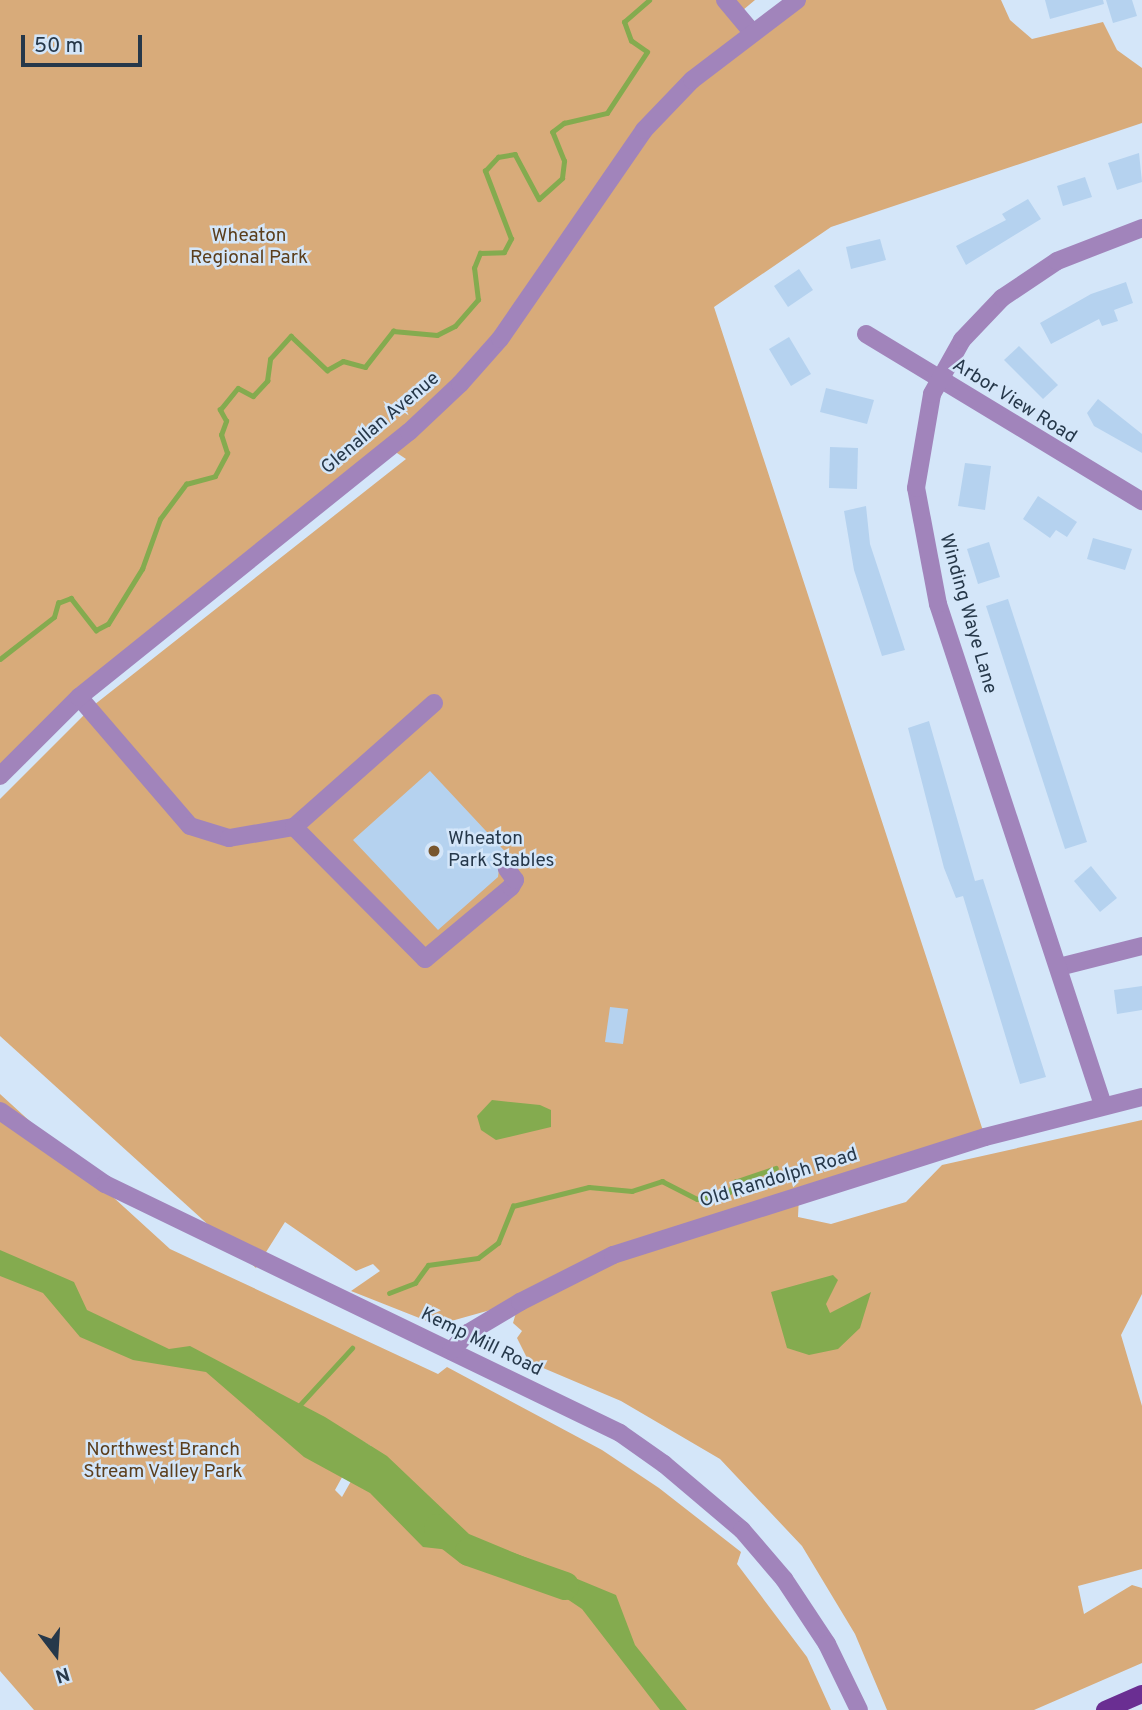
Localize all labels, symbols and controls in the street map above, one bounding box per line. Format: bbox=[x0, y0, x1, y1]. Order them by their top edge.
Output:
scale bar bbox=[24, 21, 145, 65]
text: 50 m bbox=[34, 33, 83, 60]
park label: Wheaton Regional Park bbox=[190, 226, 308, 270]
street label: Arbor View Road bbox=[947, 354, 1081, 450]
street label: Glenallan Avenue bbox=[317, 368, 445, 480]
street label: Winding Waye Lane bbox=[933, 531, 1001, 697]
place label: Wheaton Park Stables bbox=[448, 829, 554, 873]
marker: Wheaton Park Stables bbox=[426, 843, 442, 859]
street label: Old Randolph Road bbox=[697, 1144, 861, 1214]
street label: Kemp Mill Road bbox=[416, 1304, 546, 1382]
park label: Northwest Branch Stream Valley Park bbox=[83, 1440, 243, 1484]
north arrow bbox=[21, 1619, 91, 1689]
text: N bbox=[52, 1661, 72, 1688]

